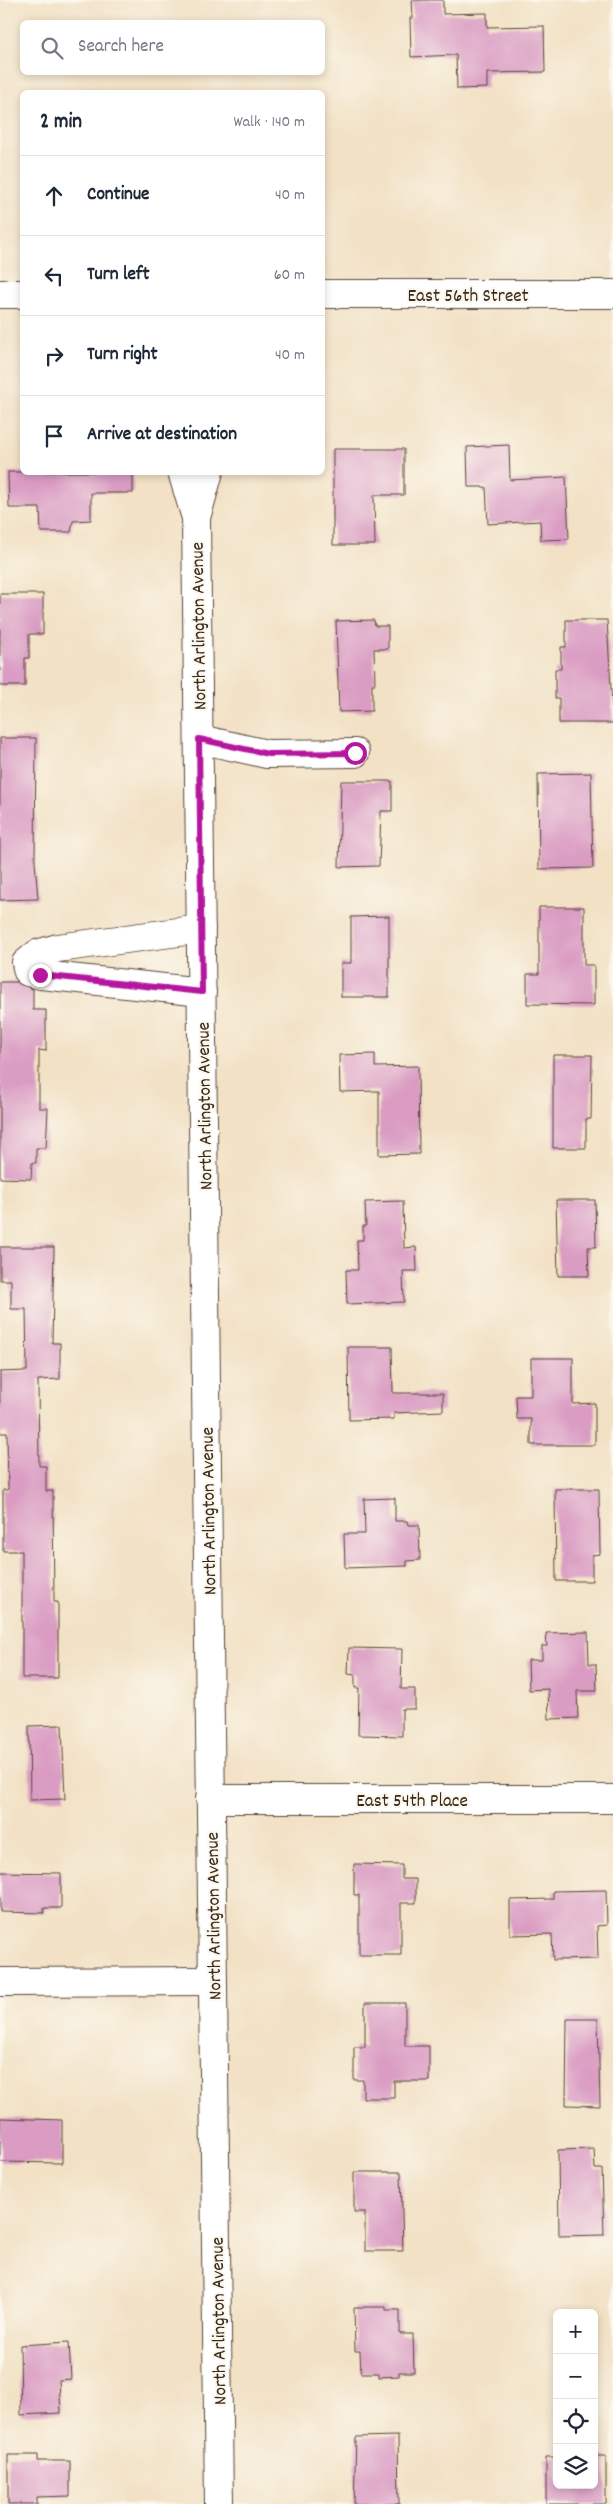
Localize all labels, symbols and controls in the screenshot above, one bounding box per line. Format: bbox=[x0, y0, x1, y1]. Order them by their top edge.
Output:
search box bbox=[20, 20, 325, 75]
icon: search bbox=[38, 34, 66, 62]
text: Search here bbox=[78, 34, 164, 61]
text: 2 min bbox=[40, 108, 82, 138]
text: Walk · 140 m bbox=[233, 111, 305, 134]
icon: ahead bbox=[40, 182, 68, 210]
text: Continue bbox=[87, 182, 149, 209]
text: 40 m bbox=[275, 184, 305, 207]
icon: left bbox=[40, 262, 68, 290]
text: Turn left bbox=[87, 262, 150, 289]
text: 60 m bbox=[274, 264, 305, 287]
street label: East 56th Street bbox=[407, 284, 529, 311]
icon: right bbox=[40, 342, 68, 370]
text: Turn right bbox=[87, 342, 158, 369]
text: 40 m bbox=[275, 344, 305, 367]
icon: arrive bbox=[40, 422, 68, 450]
text: Arrive at destination bbox=[87, 422, 237, 449]
street label: North Arlington Avenue bbox=[186, 542, 215, 710]
route start bbox=[344, 742, 367, 765]
route end bbox=[29, 964, 52, 987]
street label: North Arlington Avenue bbox=[192, 1022, 221, 1190]
street label: North Arlington Avenue bbox=[196, 1427, 225, 1595]
street label: East 54th Place bbox=[356, 1789, 468, 1816]
street label: North Arlington Avenue bbox=[201, 1832, 230, 2000]
street label: North Arlington Avenue bbox=[206, 2237, 235, 2405]
map controls bbox=[553, 2309, 598, 2489]
button: + bbox=[553, 2309, 598, 2354]
button: − bbox=[553, 2354, 598, 2399]
button: locate bbox=[553, 2399, 598, 2444]
button: layers bbox=[553, 2444, 598, 2489]

